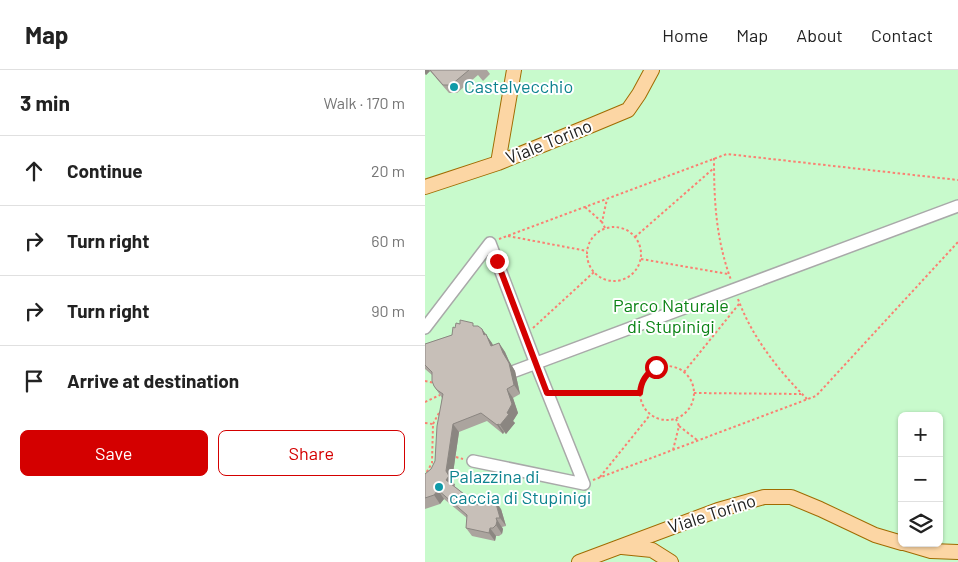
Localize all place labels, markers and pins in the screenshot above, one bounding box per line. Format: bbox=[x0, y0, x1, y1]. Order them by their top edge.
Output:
place label: Castelvecchio bbox=[464, 75, 573, 97]
marker: Castelvecchio bbox=[448, 81, 460, 93]
place label: Palazzina di caccia di Stupinigi bbox=[449, 465, 591, 508]
marker: Palazzina di caccia di Stupinigi bbox=[433, 481, 445, 493]

